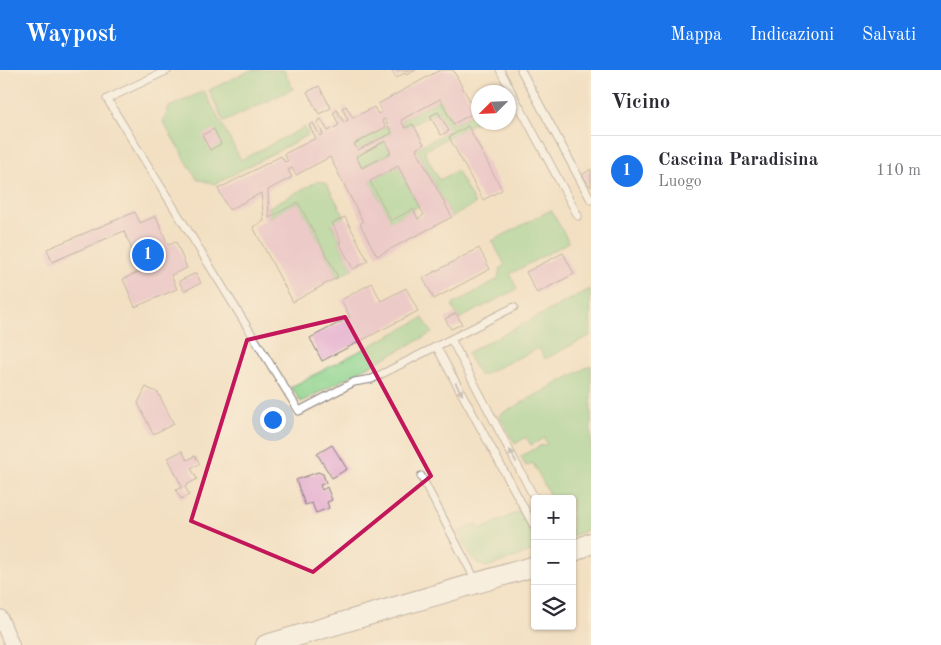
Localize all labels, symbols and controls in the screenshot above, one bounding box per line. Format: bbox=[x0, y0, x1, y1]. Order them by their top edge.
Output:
text: Waypost bbox=[25, 23, 117, 47]
text: Mappa bbox=[670, 26, 722, 44]
text: Indicazioni bbox=[750, 26, 834, 44]
text: Salvati bbox=[862, 26, 916, 44]
north arrow bbox=[471, 85, 516, 130]
text: Vicino bbox=[611, 92, 670, 113]
text: Cascina Paradisina bbox=[658, 151, 818, 170]
text: 1 bbox=[622, 163, 632, 179]
text: 110 m bbox=[876, 163, 921, 179]
text: Luogo bbox=[658, 174, 702, 190]
pin: 1 bbox=[132, 236, 164, 274]
one-way arrow bbox=[455, 382, 463, 396]
your location bbox=[260, 407, 286, 433]
one-way arrow bbox=[508, 449, 517, 462]
map controls bbox=[531, 495, 576, 630]
button: + bbox=[531, 495, 576, 540]
button: − bbox=[531, 540, 576, 585]
button: layers bbox=[531, 585, 576, 630]

